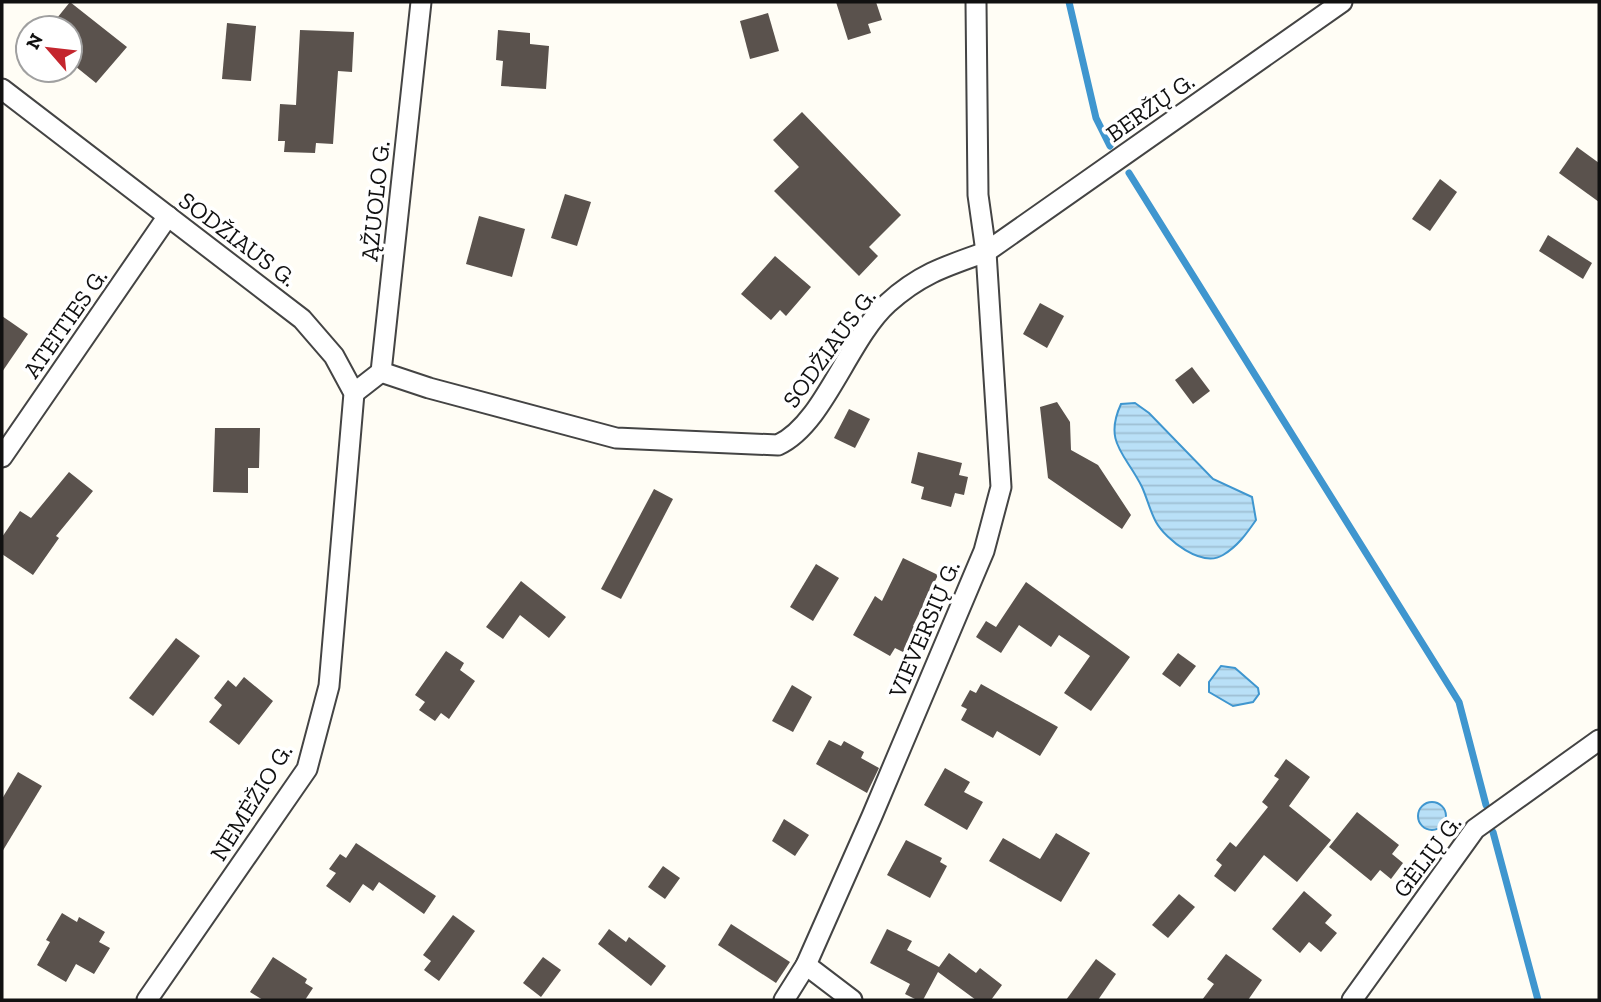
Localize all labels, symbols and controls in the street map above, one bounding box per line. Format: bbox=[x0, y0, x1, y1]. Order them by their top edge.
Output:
north arrow bbox=[14, 14, 84, 84]
text: N bbox=[21, 29, 48, 53]
street label: BERŽŲ G. bbox=[1100, 66, 1200, 148]
street label: ĄŽUOLO G. bbox=[354, 139, 396, 263]
street label: SODŽIAUS G. bbox=[174, 185, 302, 293]
street label: ATEITIES G. bbox=[17, 263, 113, 383]
street label: SODŽIAUS G. bbox=[776, 283, 882, 413]
street label: VIEVERSIŲ G. bbox=[882, 556, 966, 703]
street label: NEMĖŽIO G. bbox=[204, 738, 298, 866]
street label: GĖLIŲ G. bbox=[1387, 809, 1467, 903]

